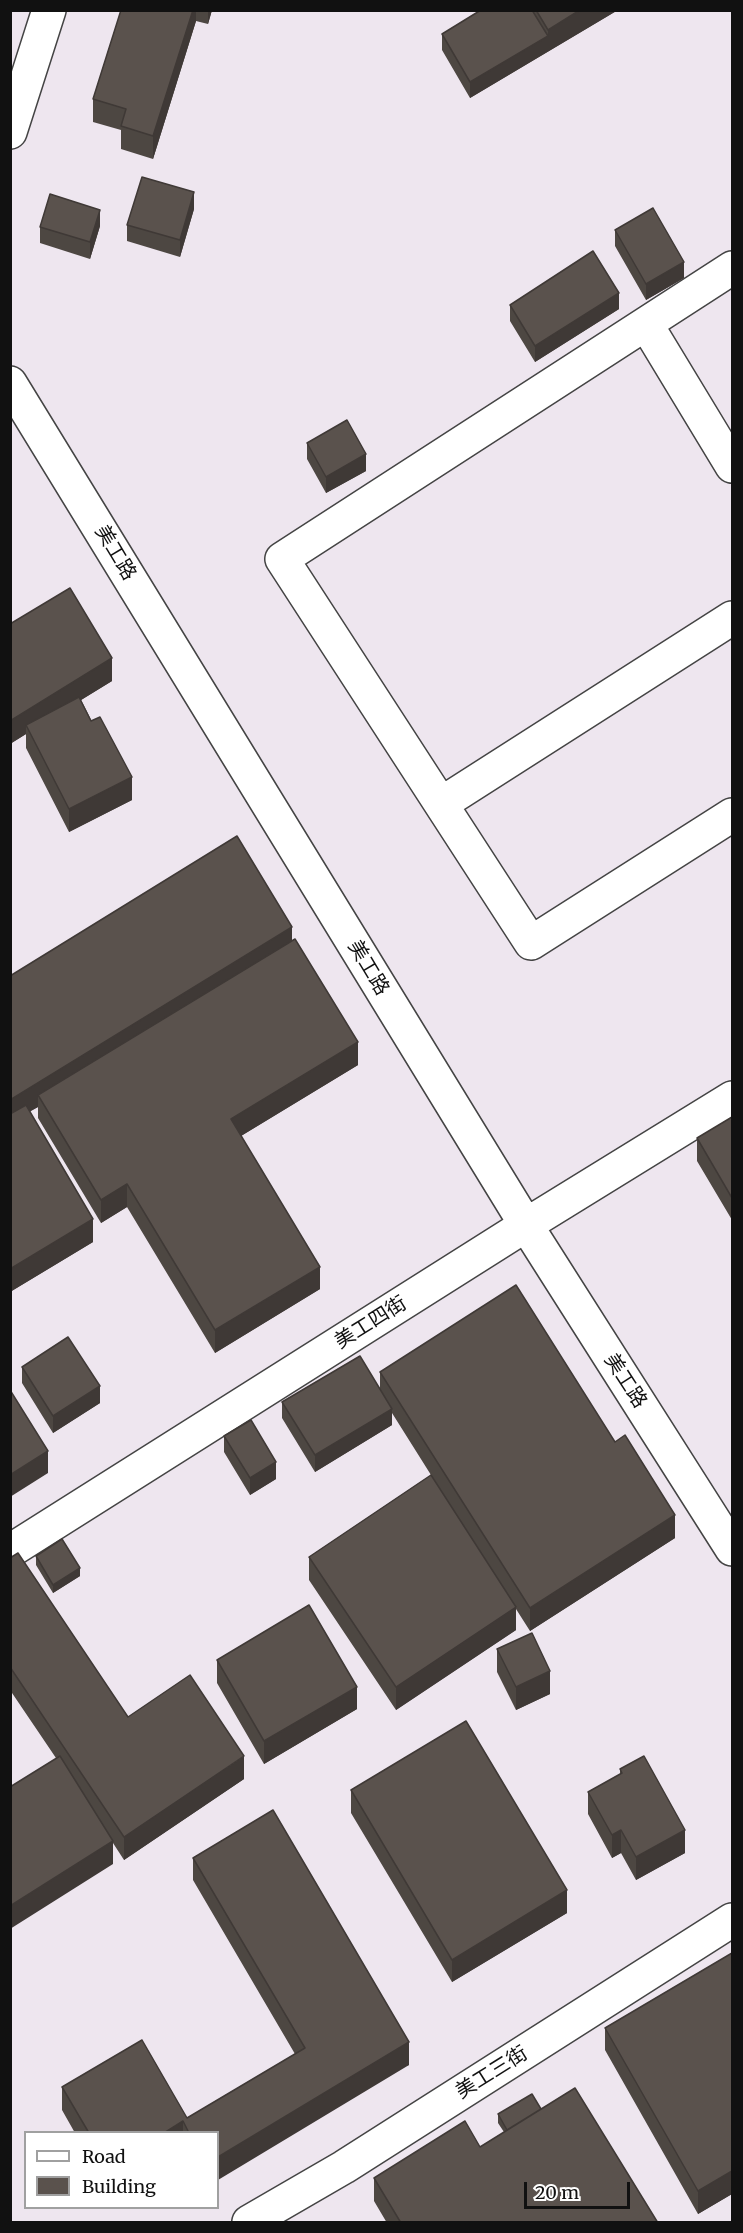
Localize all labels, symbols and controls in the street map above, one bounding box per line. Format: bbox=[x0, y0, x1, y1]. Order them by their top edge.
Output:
street label: 美工路 bbox=[89, 521, 141, 585]
street label: 美工路 bbox=[342, 936, 394, 1000]
street label: 美工四街 bbox=[331, 1292, 411, 1354]
street label: 美工路 bbox=[599, 1349, 651, 1413]
street label: 美工三街 bbox=[452, 2042, 532, 2104]
legend bbox=[24, 2131, 219, 2209]
text: Road bbox=[82, 2145, 126, 2168]
scale bar bbox=[527, 2170, 634, 2208]
text: Building bbox=[82, 2175, 156, 2198]
text: 20 m bbox=[535, 2181, 579, 2204]

